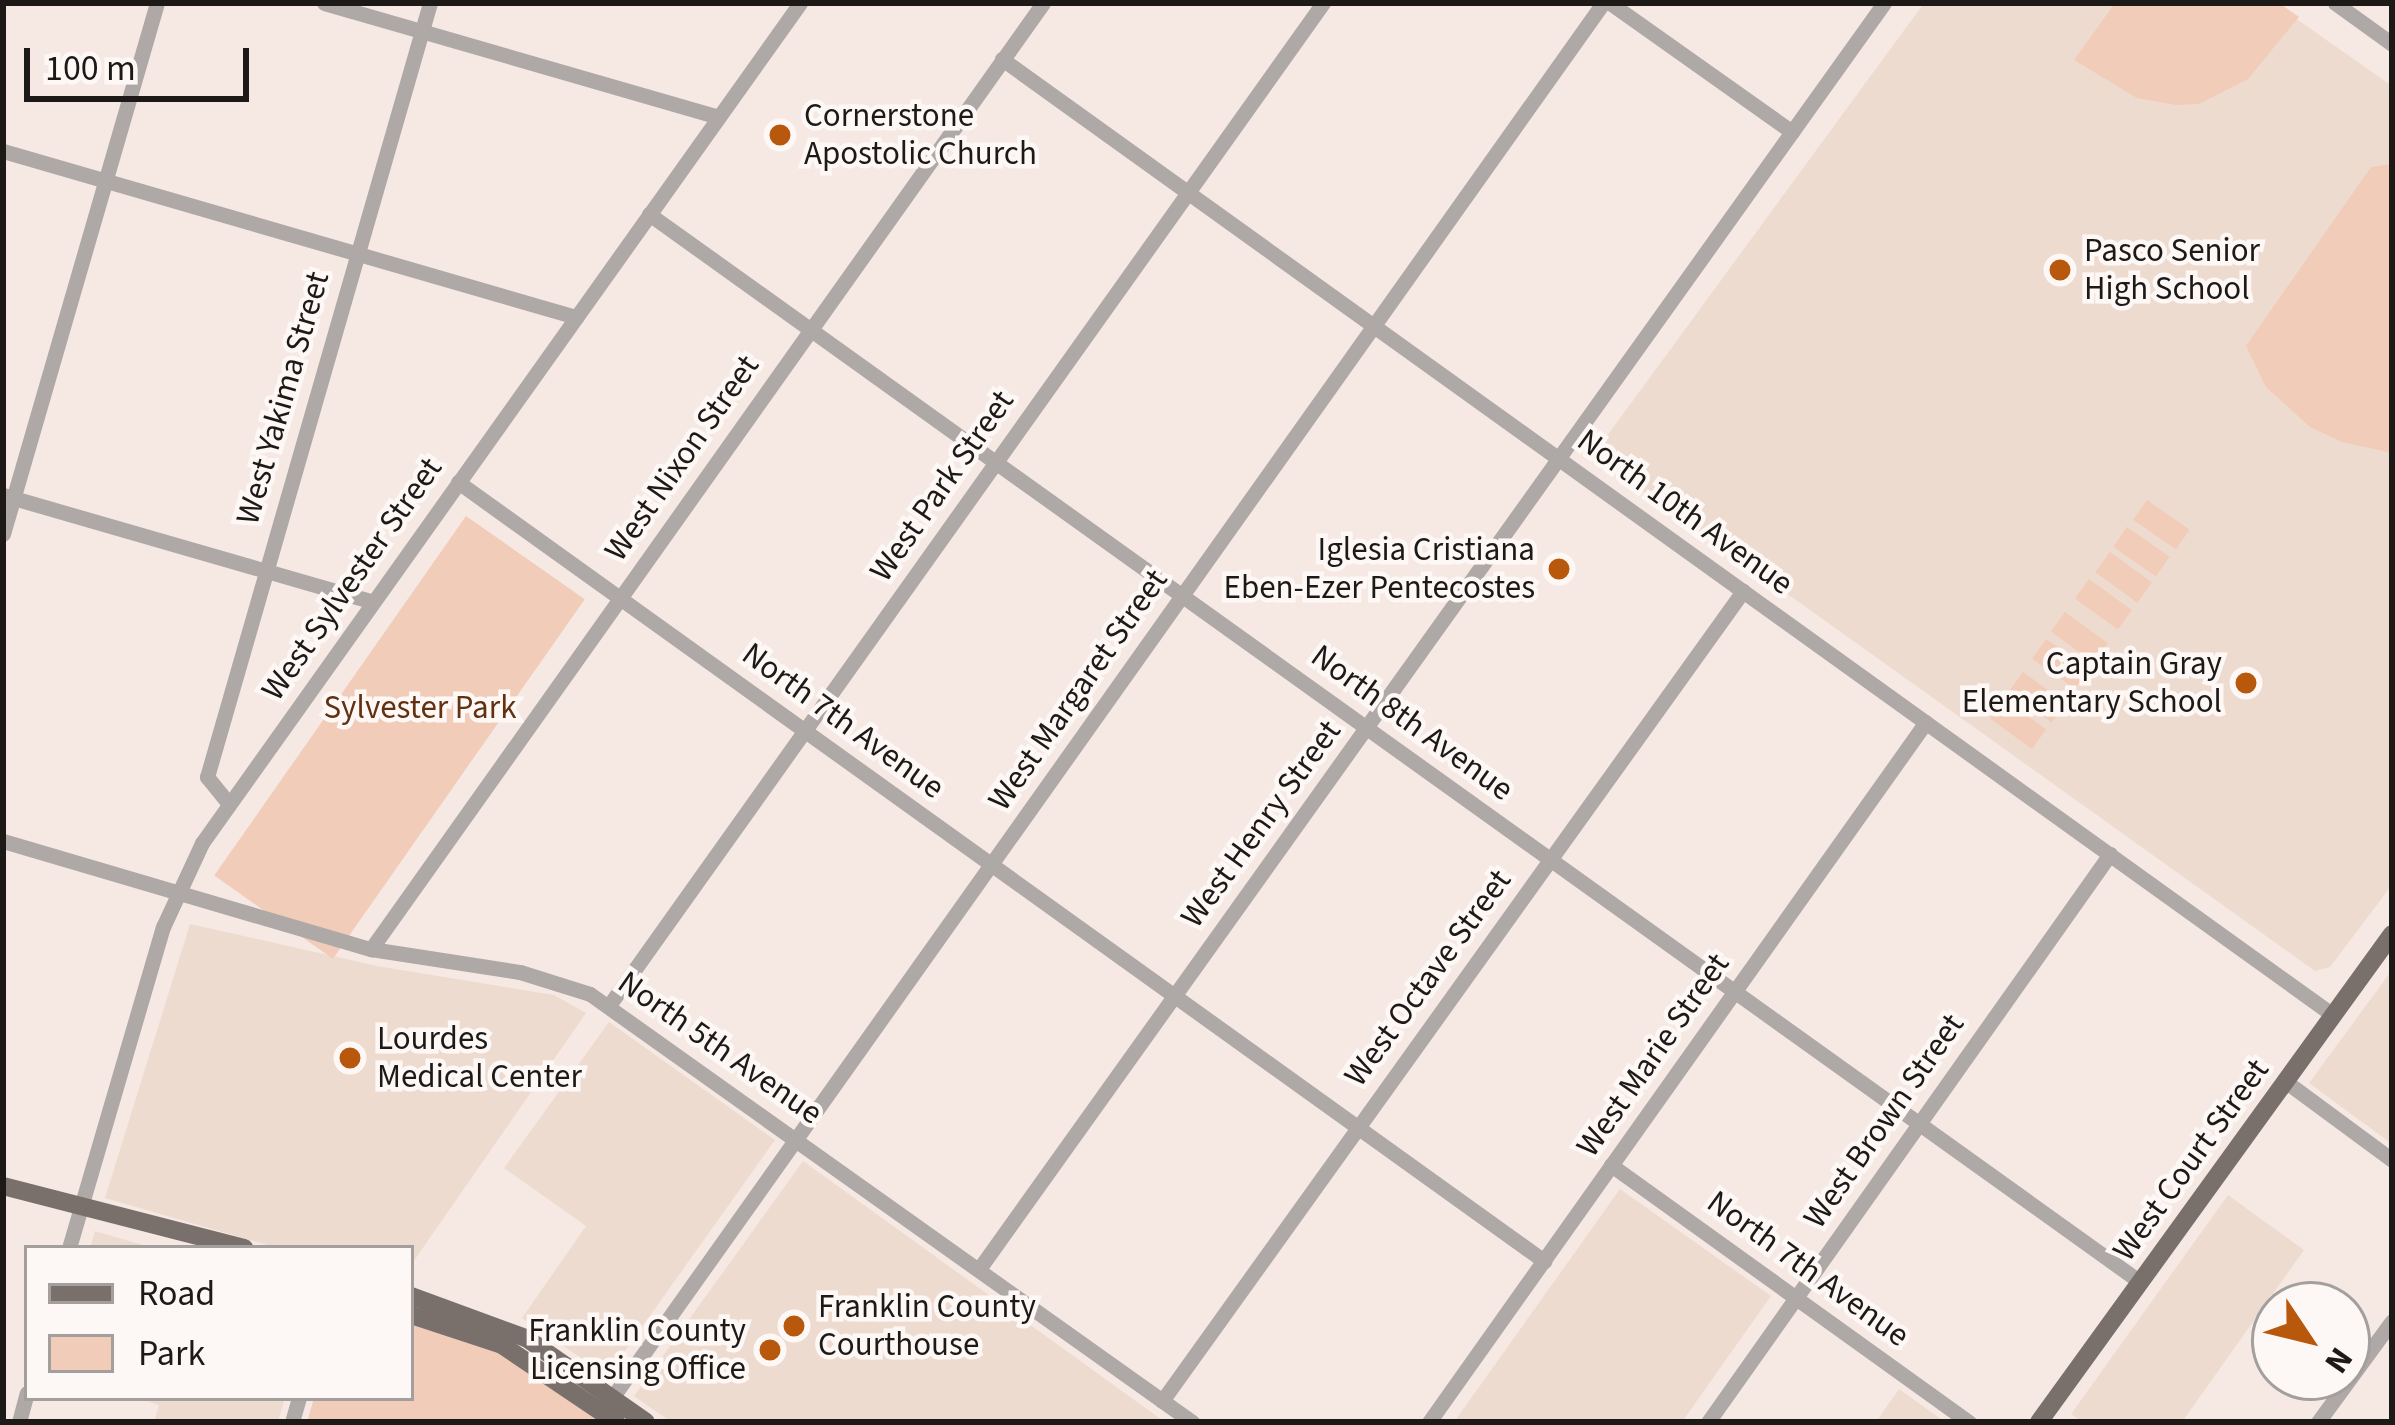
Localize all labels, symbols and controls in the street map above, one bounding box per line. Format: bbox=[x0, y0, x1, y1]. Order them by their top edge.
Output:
scale bar bbox=[30, 24, 255, 98]
text: 100 m bbox=[45, 43, 136, 94]
place label: Cornerstone Apostolic Church bbox=[804, 96, 1037, 174]
marker: Cornerstone Apostolic Church bbox=[767, 122, 793, 148]
place label: Pasco Senior High School bbox=[2084, 231, 2260, 309]
marker: Pasco Senior High School bbox=[2047, 257, 2073, 283]
street label: West Yakima Street bbox=[228, 267, 338, 529]
street label: West Nixon Street bbox=[596, 348, 768, 568]
street label: West Park Street bbox=[861, 383, 1023, 589]
street label: North 10th Avenue bbox=[1570, 421, 1800, 603]
street label: West Sylvester Street bbox=[253, 450, 451, 708]
place label: Iglesia Cristiana Eben-Ezer Pentecostes bbox=[1224, 530, 1535, 608]
marker: Iglesia Cristiana Eben-Ezer Pentecostes bbox=[1546, 556, 1572, 582]
street label: West Margaret Street bbox=[980, 562, 1176, 818]
street label: North 7th Avenue bbox=[734, 634, 952, 808]
street label: North 8th Avenue bbox=[1303, 636, 1521, 810]
place label: Captain Gray Elementary School bbox=[1962, 644, 2222, 722]
marker: Captain Gray Elementary School bbox=[2233, 670, 2259, 696]
park label: Sylvester Park bbox=[323, 688, 517, 728]
street label: West Henry Street bbox=[1173, 713, 1349, 935]
street label: West Octave Street bbox=[1336, 862, 1520, 1094]
street label: West Marie Street bbox=[1568, 946, 1738, 1164]
street label: North 5th Avenue bbox=[610, 963, 830, 1133]
street label: West Brown Street bbox=[1795, 1006, 1973, 1236]
place label: Lourdes Medical Center bbox=[377, 1019, 582, 1097]
marker: Lourdes Medical Center bbox=[334, 1042, 366, 1074]
street label: West Court Street bbox=[2105, 1051, 2277, 1269]
street label: North 7th Avenue bbox=[1699, 1182, 1917, 1356]
legend bbox=[24, 1245, 414, 1401]
text: Road bbox=[138, 1268, 215, 1319]
north arrow bbox=[2251, 1281, 2371, 1401]
place label: Franklin County Courthouse bbox=[818, 1287, 1036, 1365]
place label: Franklin County Licensing Office bbox=[528, 1311, 746, 1389]
marker: Franklin County Courthouse bbox=[781, 1313, 807, 1339]
text: Park bbox=[138, 1328, 205, 1379]
marker: Franklin County Licensing Office bbox=[757, 1337, 783, 1363]
text: N bbox=[2313, 1338, 2364, 1383]

